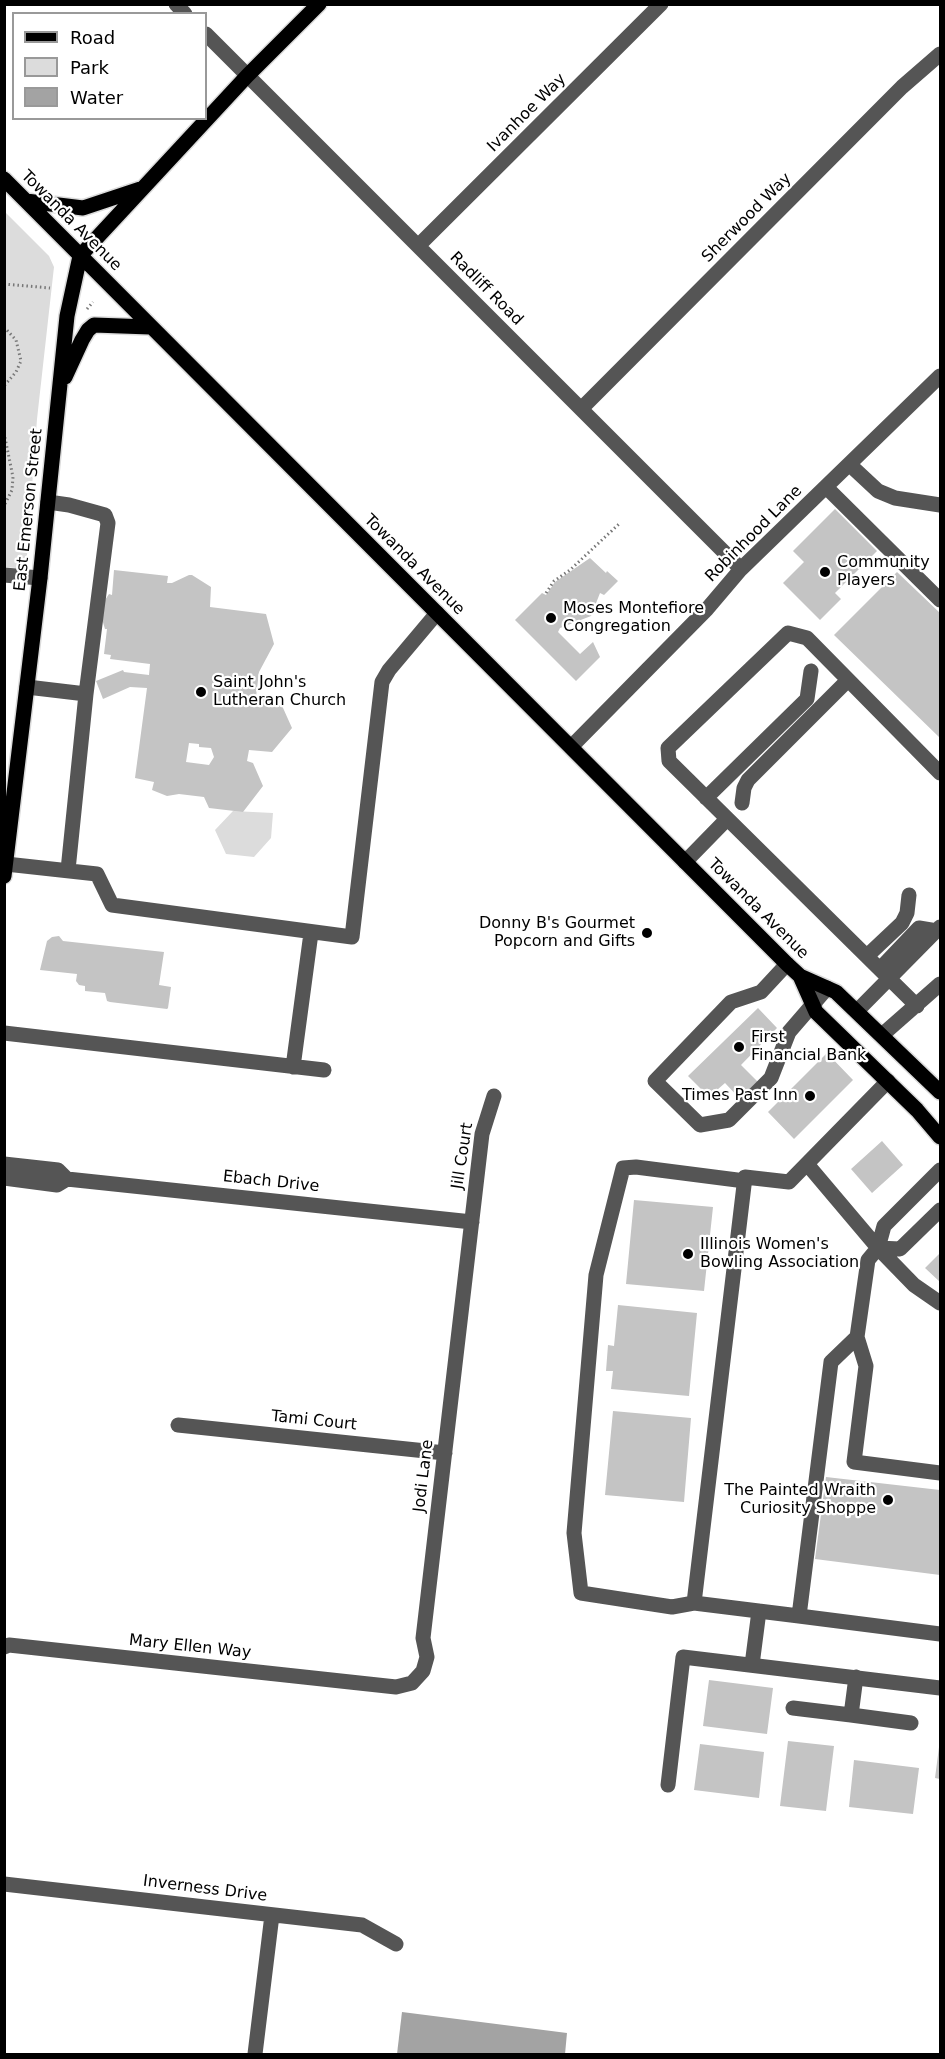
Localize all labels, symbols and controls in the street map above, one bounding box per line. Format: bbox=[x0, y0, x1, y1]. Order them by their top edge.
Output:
legend bbox=[12, 12, 207, 120]
text: Road bbox=[70, 27, 115, 48]
text: Park bbox=[70, 57, 109, 78]
street label: Ivanhoe Way bbox=[484, 70, 570, 156]
text: Water bbox=[70, 87, 123, 108]
street label: Towanda Avenue bbox=[17, 167, 125, 275]
street label: Sherwood Way bbox=[698, 169, 796, 267]
street label: Radliff Road bbox=[445, 248, 527, 330]
street label: East Emerson Street bbox=[11, 428, 47, 592]
street label: Robinhood Lane bbox=[702, 482, 806, 586]
street label: Towanda Avenue bbox=[360, 511, 468, 619]
place label: Community Players bbox=[837, 553, 930, 591]
marker: Community Players bbox=[818, 565, 832, 579]
place label: Moses Montefiore Congregation bbox=[563, 599, 704, 637]
marker: Moses Montefiore Congregation bbox=[544, 611, 558, 625]
place label: Saint John's Lutheran Church bbox=[213, 673, 346, 711]
marker: Saint John's Lutheran Church bbox=[194, 685, 208, 699]
street label: Towanda Avenue bbox=[704, 855, 812, 963]
place label: Donny B's Gourmet Popcorn and Gifts bbox=[479, 914, 635, 952]
marker: Donny B's Gourmet Popcorn and Gifts bbox=[640, 926, 654, 940]
place label: First Financial Bank bbox=[751, 1028, 866, 1066]
marker: First Financial Bank bbox=[732, 1040, 746, 1054]
place label: Times Past Inn bbox=[682, 1086, 798, 1106]
marker: Times Past Inn bbox=[803, 1089, 817, 1103]
street label: Jill Court bbox=[448, 1121, 478, 1191]
street label: Ebach Drive bbox=[222, 1167, 320, 1197]
place label: Illinois Women's Bowling Association bbox=[700, 1235, 859, 1273]
marker: Illinois Women's Bowling Association bbox=[681, 1247, 695, 1261]
street label: Tami Court bbox=[270, 1407, 358, 1435]
street label: Jodi Lane bbox=[410, 1439, 438, 1513]
place label: The Painted Wraith Curiosity Shoppe bbox=[724, 1481, 876, 1519]
marker: The Painted Wraith Curiosity Shoppe bbox=[881, 1493, 895, 1507]
street label: Mary Ellen Way bbox=[128, 1631, 252, 1663]
street label: Inverness Drive bbox=[142, 1872, 268, 1906]

